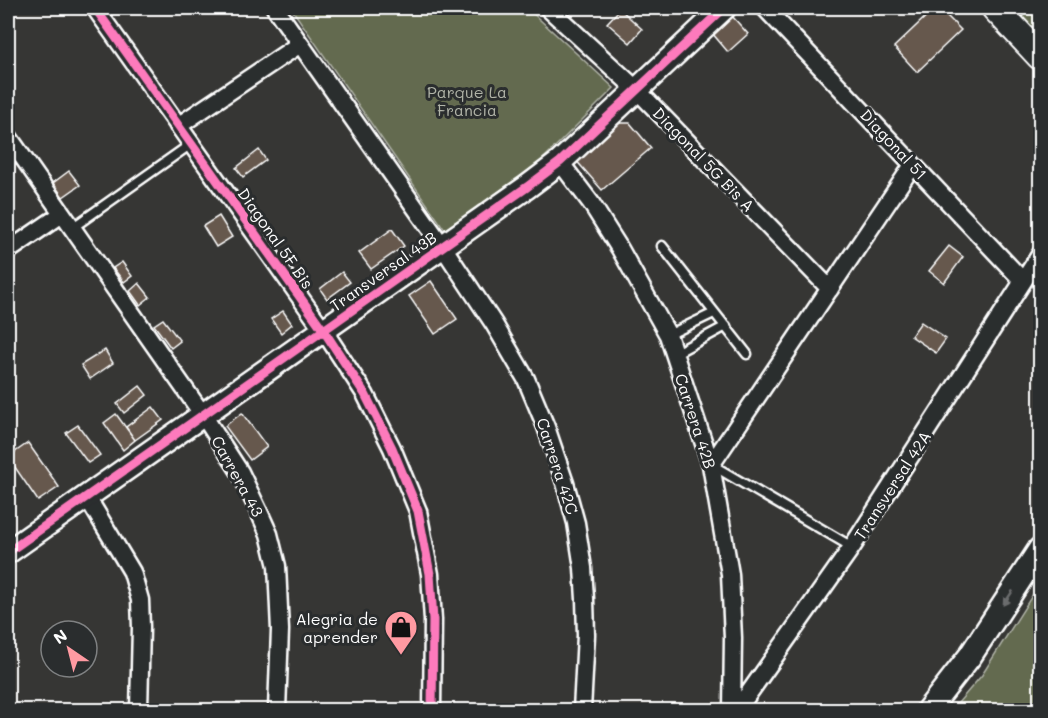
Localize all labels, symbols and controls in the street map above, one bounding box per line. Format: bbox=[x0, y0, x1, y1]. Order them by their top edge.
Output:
park label: Parque La Francia bbox=[427, 81, 507, 120]
street label: Diagonal 5G Bis A bbox=[649, 102, 759, 216]
street label: Diagonal 51 bbox=[856, 104, 932, 184]
street label: Diagonal 5F Bis bbox=[233, 183, 319, 293]
street label: Transversal 43B bbox=[326, 226, 440, 316]
street label: Carrera 42B bbox=[671, 371, 721, 471]
street label: Carrera 42C bbox=[533, 415, 583, 517]
street label: Transversal 42A bbox=[849, 426, 935, 544]
street label: Carrera 43 bbox=[207, 432, 269, 520]
one-way arrow bbox=[1003, 590, 1014, 606]
place label: Alegria de aprender bbox=[296, 608, 378, 647]
shop icon: Alegria de aprender bbox=[383, 609, 419, 656]
north arrow bbox=[39, 619, 99, 679]
text: N bbox=[49, 624, 71, 648]

